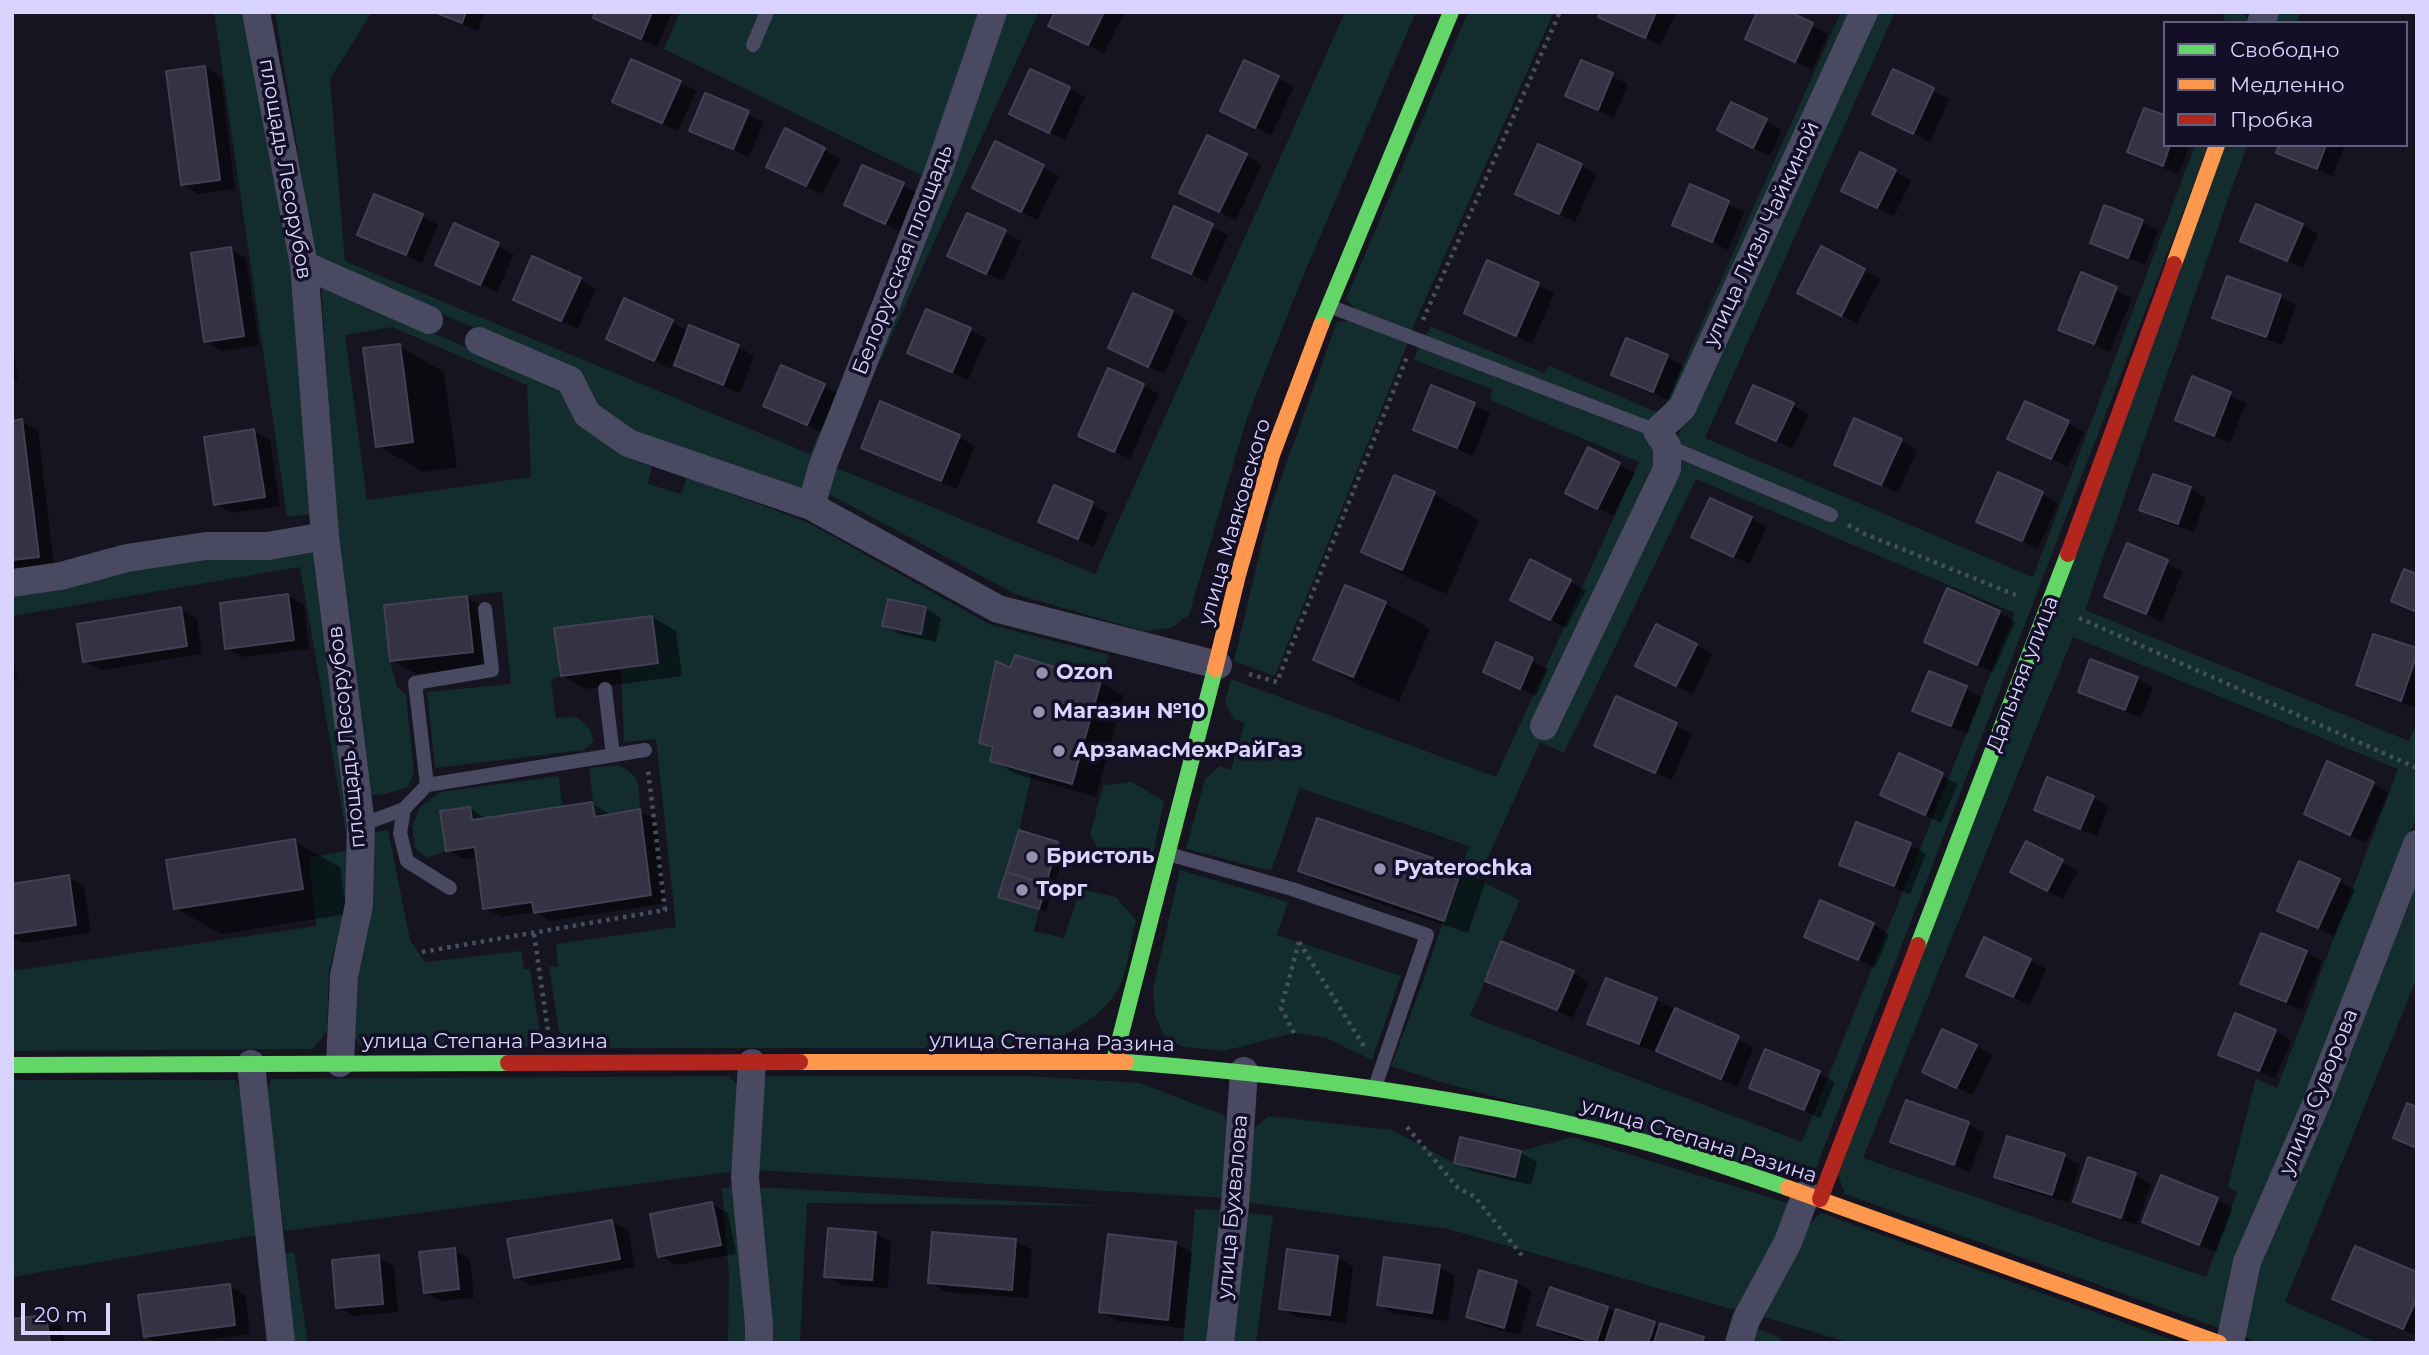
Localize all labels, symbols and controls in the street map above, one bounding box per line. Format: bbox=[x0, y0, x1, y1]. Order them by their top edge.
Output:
legend bbox=[2163, 21, 2408, 147]
text: Свободно bbox=[2230, 37, 2340, 62]
street label: площадь Лесорубов bbox=[253, 57, 317, 281]
text: Медленно bbox=[2230, 72, 2345, 97]
text: Пробка bbox=[2230, 107, 2313, 132]
street label: улица Лизы Чайкиной bbox=[1699, 117, 1825, 351]
street label: Белорусская площадь bbox=[848, 142, 958, 378]
street label: улица Маяковского bbox=[1193, 416, 1277, 628]
street label: Дальняя улица bbox=[1982, 593, 2064, 755]
street label: площадь Лесорубов bbox=[323, 625, 371, 849]
place label: Ozon bbox=[1056, 660, 1113, 686]
marker: Ozon bbox=[1034, 665, 1050, 681]
place label: Магазин №10 bbox=[1053, 699, 1205, 725]
marker: Магазин №10 bbox=[1031, 704, 1047, 720]
place label: АрзамасМежРайГаз bbox=[1073, 738, 1303, 764]
marker: АрзамасМежРайГаз bbox=[1051, 743, 1067, 759]
place label: Бристоль bbox=[1046, 844, 1154, 870]
marker: Бристоль bbox=[1024, 849, 1040, 865]
place label: Pyaterochka bbox=[1394, 856, 1532, 882]
marker: Pyaterochka bbox=[1372, 861, 1388, 877]
place label: Торг bbox=[1036, 877, 1087, 903]
marker: Торг bbox=[1014, 882, 1030, 898]
street label: улица Суворова bbox=[2274, 1005, 2364, 1179]
street label: улица Степана Разина bbox=[929, 1028, 1175, 1058]
street label: улица Степана Разина bbox=[362, 1029, 608, 1055]
street label: улица Степана Разина bbox=[1578, 1093, 1820, 1189]
street label: улица Бухвалова bbox=[1212, 1114, 1254, 1300]
scale bar bbox=[24, 1288, 114, 1332]
text: 20 m bbox=[34, 1302, 88, 1327]

